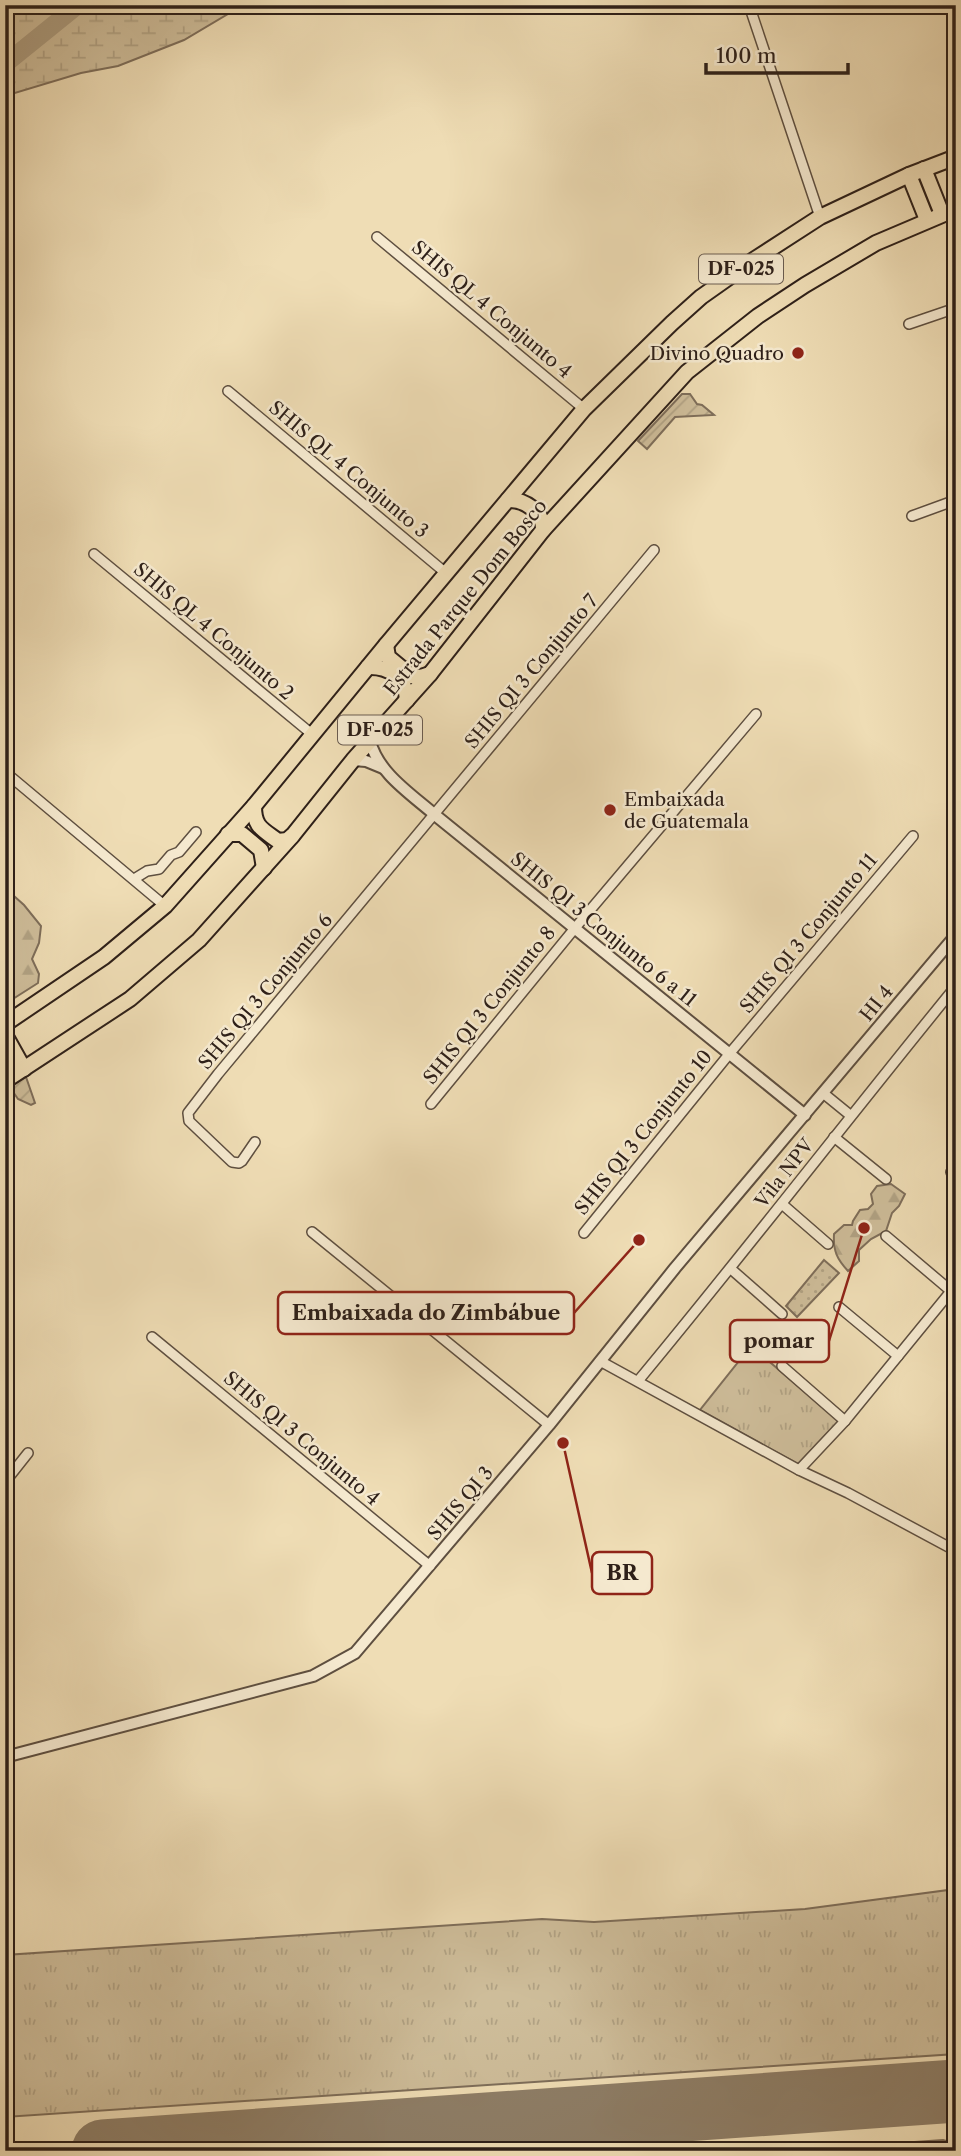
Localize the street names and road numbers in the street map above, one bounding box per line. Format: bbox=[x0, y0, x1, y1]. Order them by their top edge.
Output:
street label: SHIS QL 4 Conjunto 4 bbox=[407, 236, 576, 383]
road number: DF-025 bbox=[699, 255, 783, 284]
street label: SHIS QL 4 Conjunto 3 bbox=[264, 396, 433, 543]
street label: Estrada Parque Dom Bosco bbox=[379, 495, 552, 700]
street label: SHIS QL 4 Conjunto 2 bbox=[129, 558, 298, 705]
street label: SHIS QI 3 Conjunto 7 bbox=[460, 589, 603, 753]
road number: DF-025 bbox=[338, 716, 422, 744]
street label: SHIS QI 3 Conjunto 6 a 11 bbox=[506, 847, 701, 1011]
street label: SHIS QI 3 Conjunto 11 bbox=[735, 849, 882, 1018]
street label: SHIS QI 3 Conjunto 6 bbox=[193, 909, 337, 1074]
street label: SHIS QI 3 Conjunto 8 bbox=[419, 922, 560, 1089]
street label: HI 4 bbox=[855, 981, 898, 1026]
street label: SHIS QI 3 Conjunto 10 bbox=[570, 1045, 717, 1219]
street label: Vila NPV bbox=[750, 1133, 819, 1213]
street label: SHIS QI 3 Conjunto 4 bbox=[219, 1367, 384, 1510]
street label: SHIS QI 3 bbox=[423, 1462, 498, 1545]

